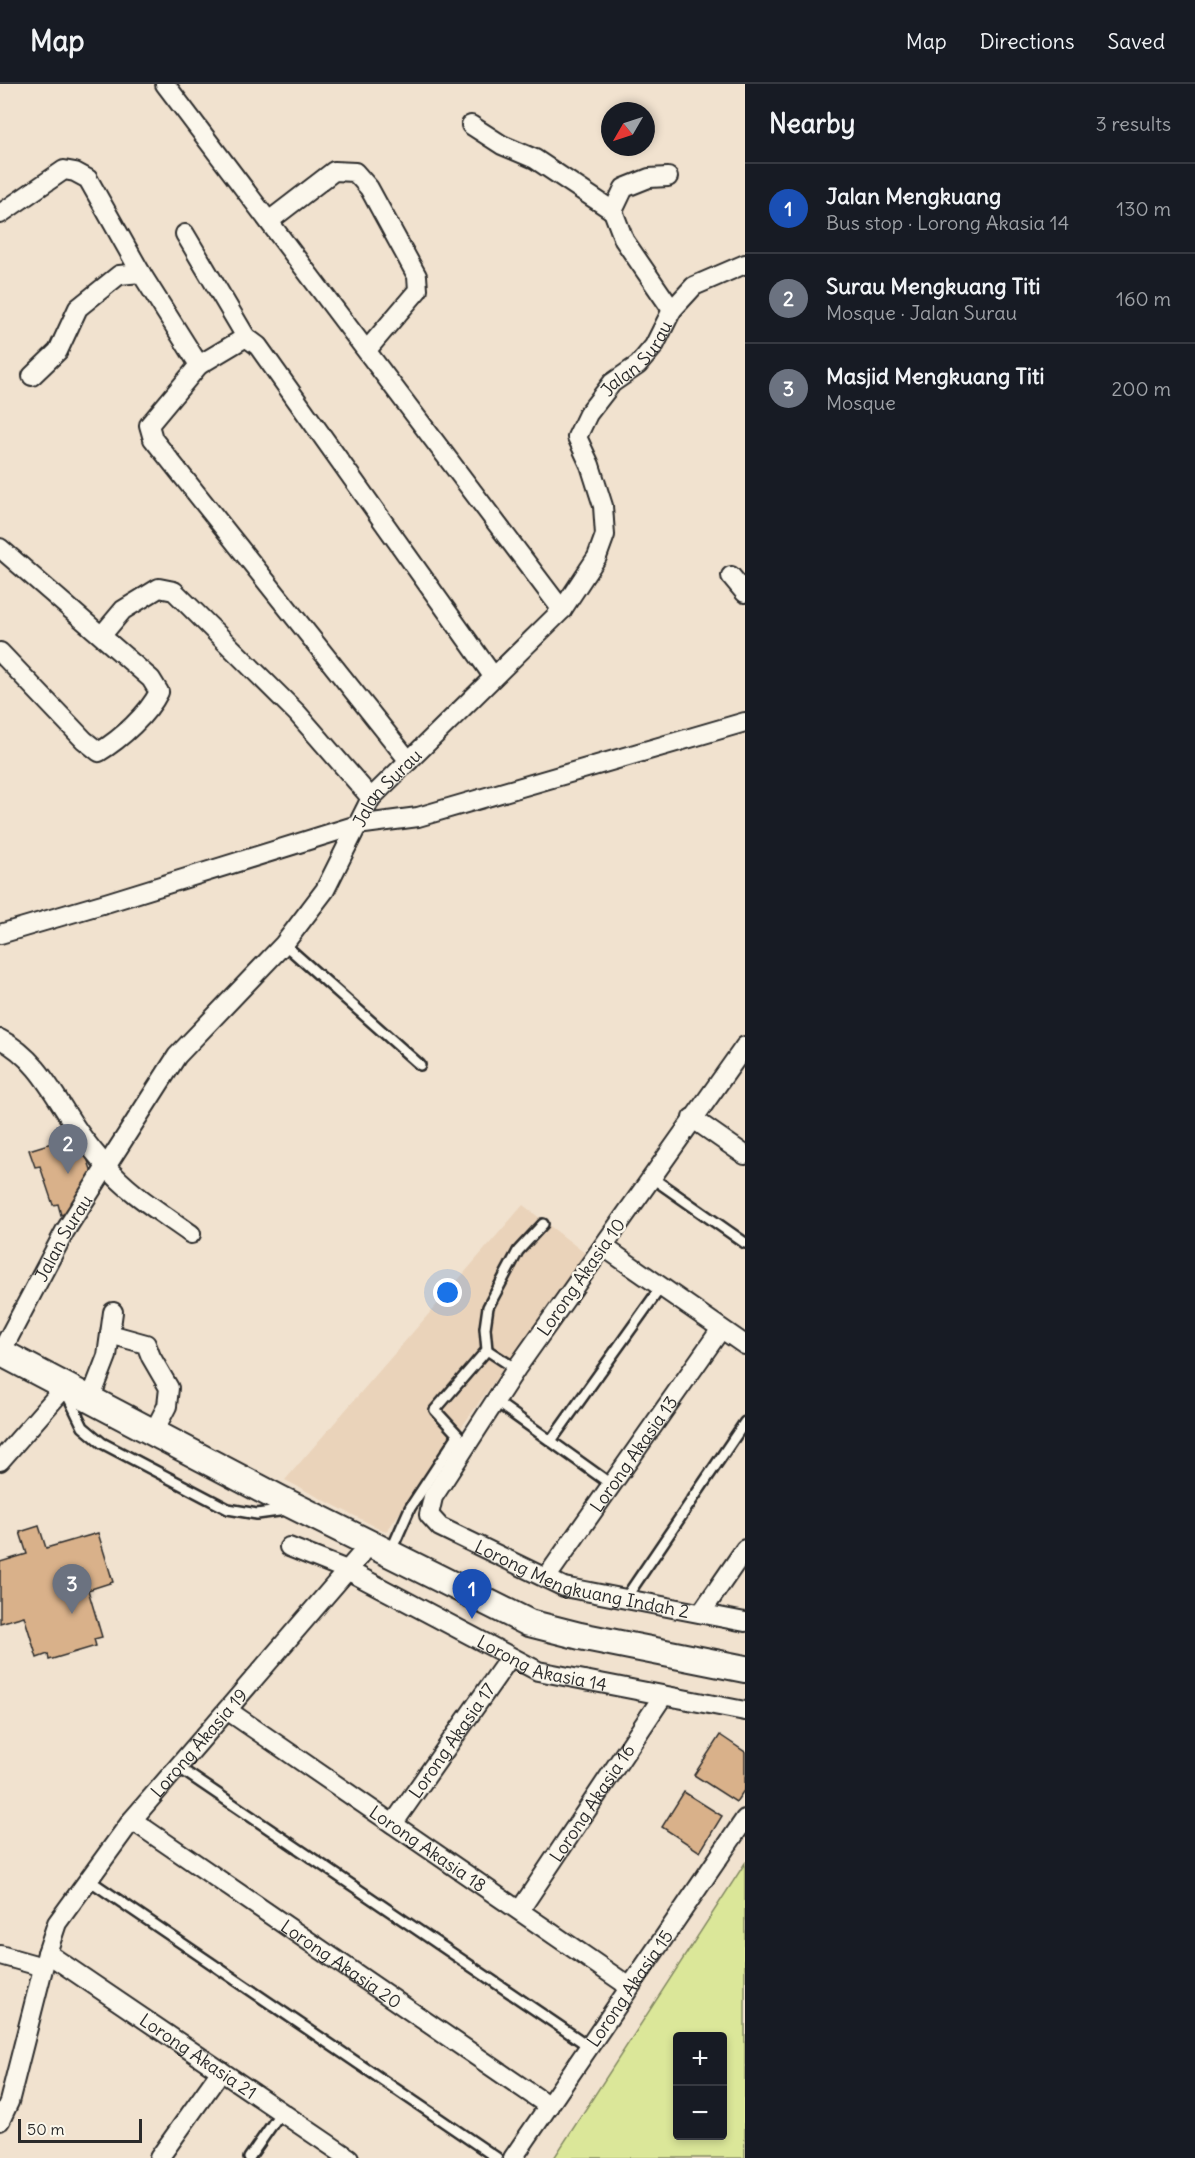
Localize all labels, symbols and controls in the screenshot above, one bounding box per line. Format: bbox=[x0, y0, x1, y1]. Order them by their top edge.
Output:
text: Map bbox=[30, 23, 84, 59]
text: Map bbox=[906, 28, 947, 55]
text: Directions bbox=[980, 28, 1074, 55]
text: Saved bbox=[1107, 28, 1165, 55]
north arrow bbox=[601, 102, 655, 156]
text: Nearby bbox=[769, 107, 855, 140]
text: 3 results bbox=[1095, 111, 1171, 136]
text: Jalan Mengkuang bbox=[826, 182, 1001, 210]
text: 1 bbox=[785, 196, 792, 221]
text: 130 m bbox=[1116, 196, 1171, 221]
text: Bus stop · Lorong Akasia 14 bbox=[826, 210, 1069, 235]
text: Surau Mengkuang Titi bbox=[826, 272, 1040, 300]
text: 2 bbox=[783, 286, 794, 311]
text: 160 m bbox=[1116, 286, 1171, 311]
text: Mosque · Jalan Surau bbox=[826, 300, 1017, 325]
street label: Jalan Surau bbox=[595, 317, 676, 400]
text: Masjid Mengkuang Titi bbox=[826, 362, 1044, 390]
text: 3 bbox=[783, 376, 794, 401]
text: 200 m bbox=[1111, 376, 1171, 401]
text: Mosque bbox=[826, 390, 896, 415]
street label: Jalan Surau bbox=[347, 743, 426, 831]
pin: 2 bbox=[48, 1124, 88, 1174]
street label: Jalan Surau bbox=[29, 1190, 97, 1285]
street label: Lorong Akasia 10 bbox=[532, 1214, 630, 1340]
your location bbox=[433, 1278, 462, 1307]
street label: Lorong Akasia 13 bbox=[585, 1391, 682, 1516]
street label: Lorong Mengkuang Indah 2 bbox=[471, 1534, 691, 1623]
pin: 3 bbox=[52, 1564, 92, 1614]
pin: 1 bbox=[452, 1570, 492, 1619]
street label: Lorong Akasia 14 bbox=[473, 1630, 609, 1696]
street label: Lorong Akasia 17 bbox=[403, 1678, 500, 1803]
street label: Lorong Akasia 19 bbox=[145, 1683, 252, 1802]
street label: Lorong Akasia 16 bbox=[544, 1739, 639, 1866]
street label: Lorong Akasia 18 bbox=[365, 1800, 491, 1897]
street label: Lorong Akasia 20 bbox=[277, 1914, 406, 2013]
street label: Lorong Akasia 15 bbox=[581, 1925, 678, 2051]
street label: Lorong Akasia 21 bbox=[135, 2008, 261, 2104]
map controls bbox=[673, 2032, 727, 2140]
button: + bbox=[673, 2032, 727, 2086]
button: − bbox=[673, 2086, 727, 2140]
scale bar bbox=[18, 2116, 142, 2144]
text: 50 m bbox=[27, 2119, 65, 2139]

